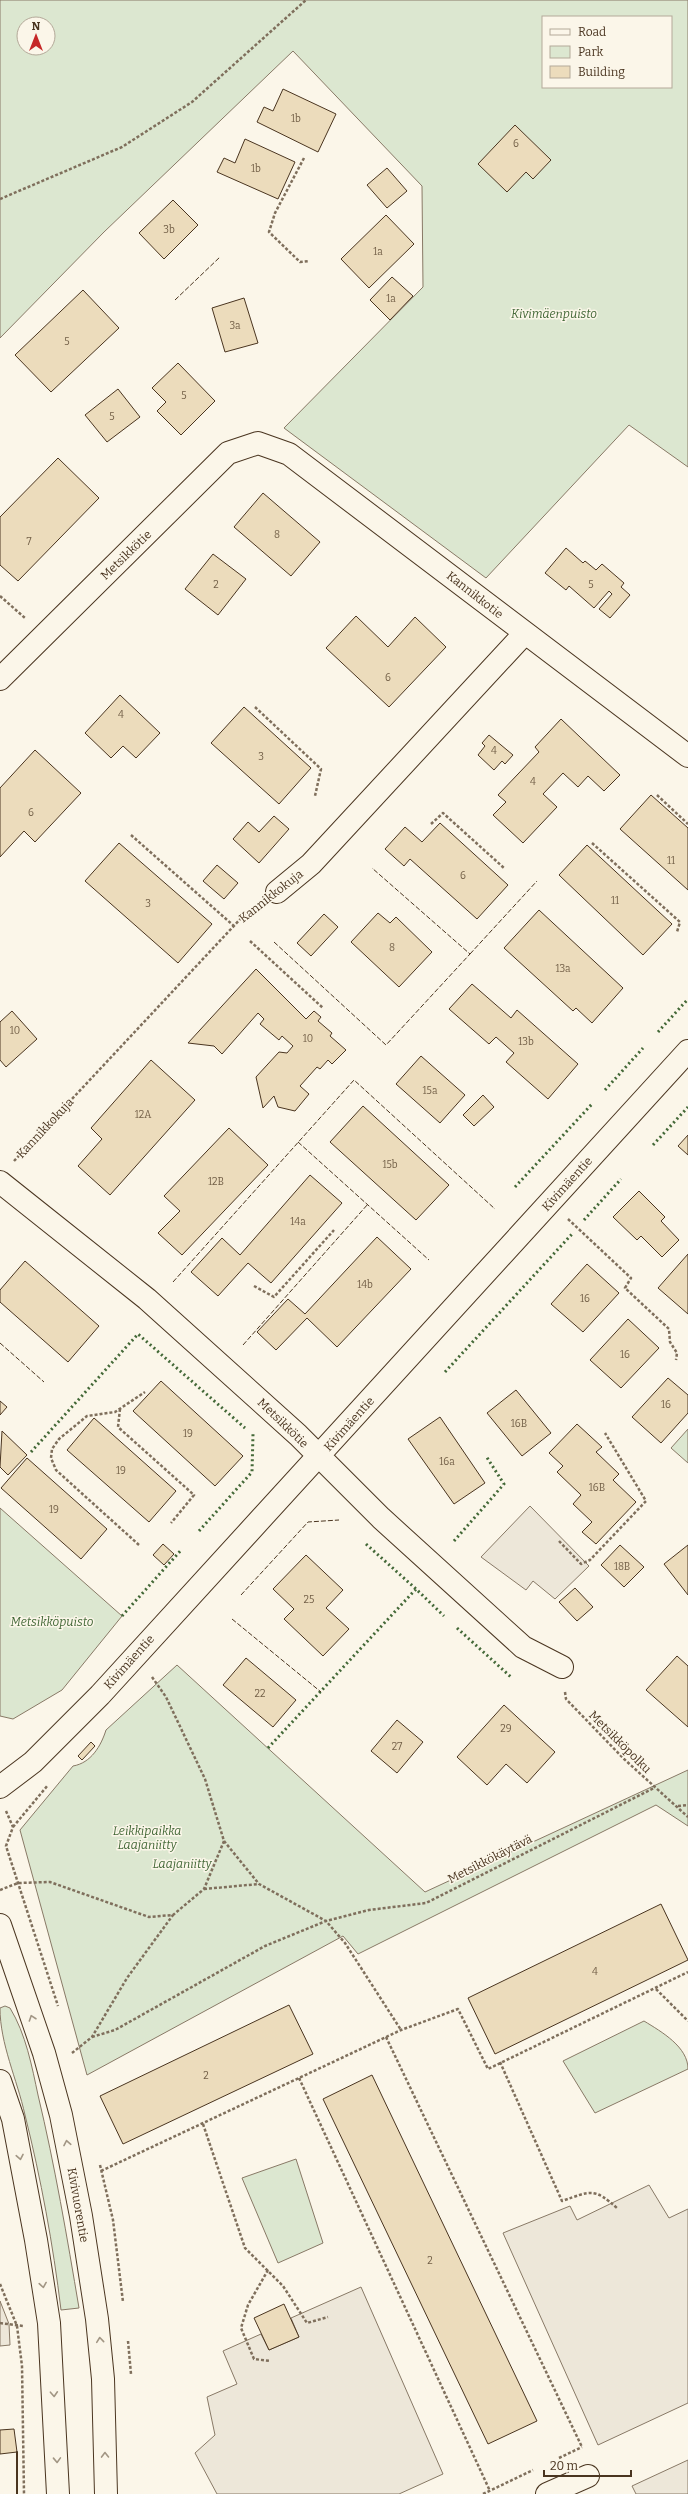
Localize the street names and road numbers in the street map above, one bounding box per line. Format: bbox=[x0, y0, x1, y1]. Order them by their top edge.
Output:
street label: Metsikkötie bbox=[98, 527, 154, 583]
street label: Kannikkotie bbox=[444, 569, 506, 621]
street label: Kannikkokuja bbox=[236, 866, 306, 925]
street label: Kannikkokuja bbox=[14, 1095, 77, 1161]
street label: Kivimäentie bbox=[539, 1154, 595, 1214]
street label: Kivimäentie bbox=[321, 1394, 377, 1454]
street label: Metsikkötie bbox=[255, 1395, 311, 1451]
street label: Kivimäentie bbox=[101, 1632, 157, 1692]
street label: Metsikköpolku bbox=[586, 1708, 654, 1776]
street label: Metsikkökäytävä bbox=[445, 1832, 535, 1886]
street label: Kivivuorentie bbox=[65, 2167, 91, 2243]

